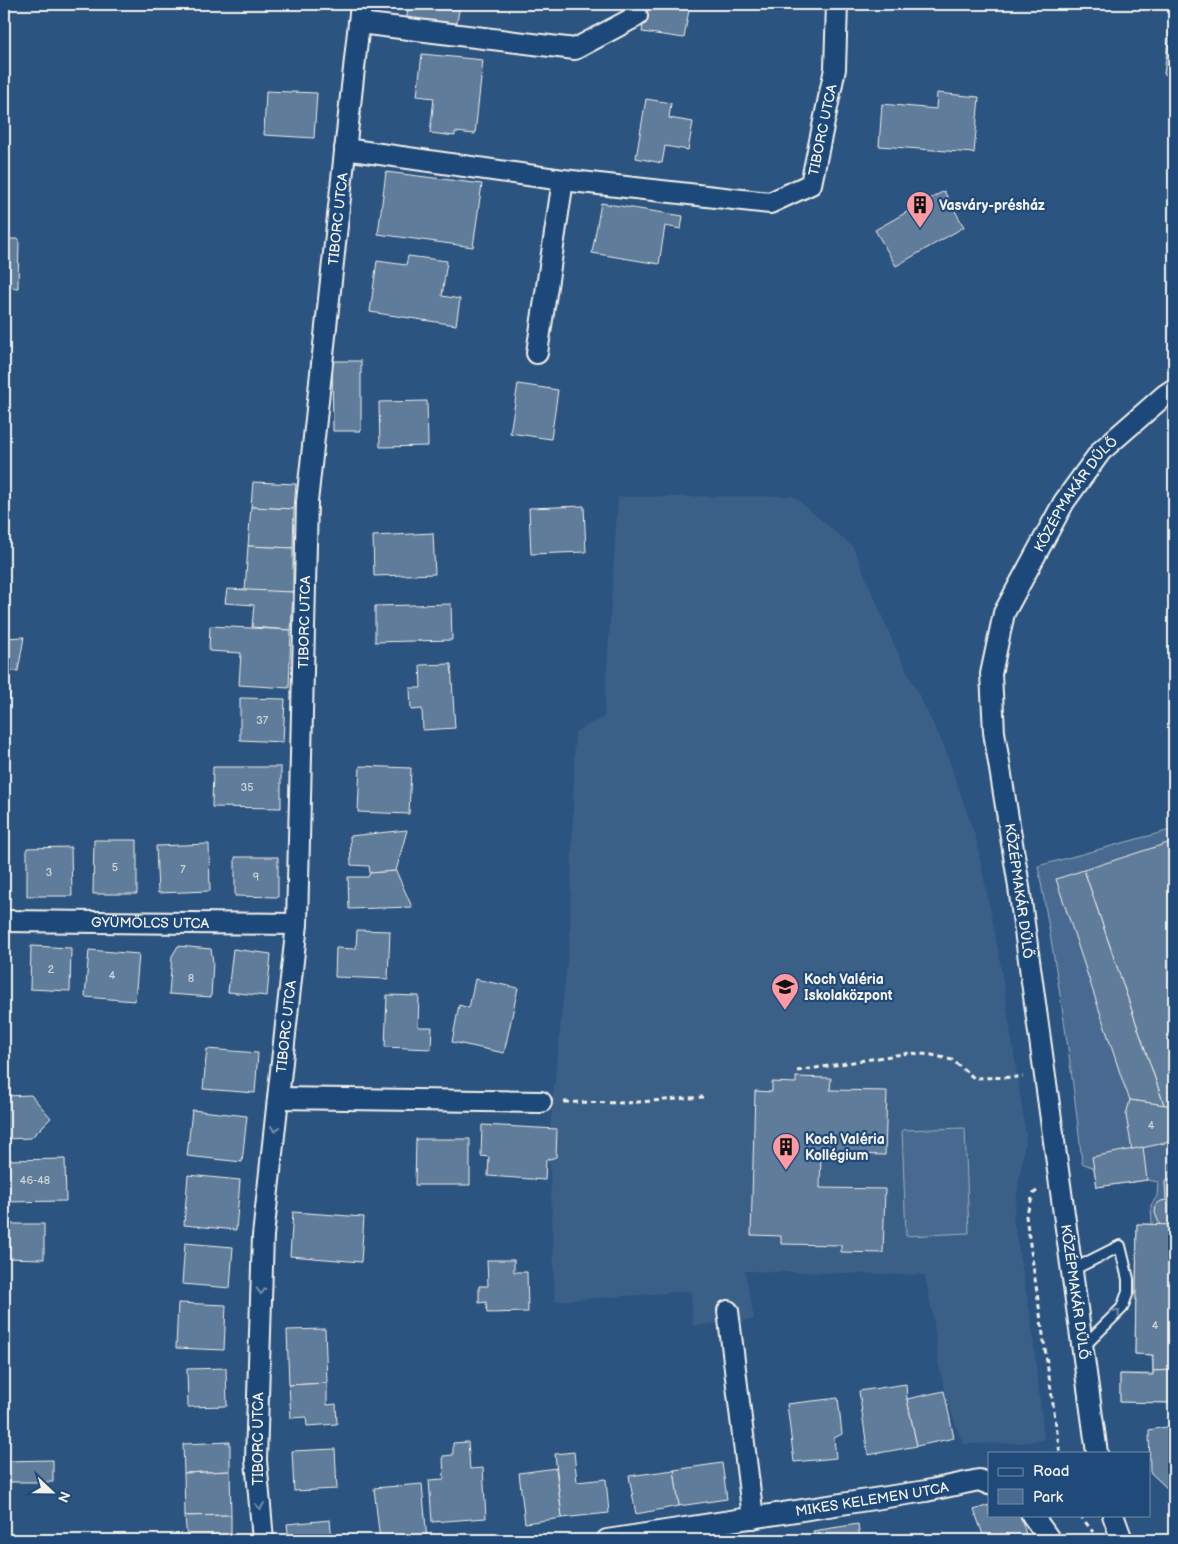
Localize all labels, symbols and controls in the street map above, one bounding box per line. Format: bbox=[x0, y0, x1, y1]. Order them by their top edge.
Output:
street label: TIBORC UTCA bbox=[804, 82, 840, 177]
street label: TIBORC UTCA bbox=[324, 171, 351, 266]
building icon: Vasváry-présház bbox=[905, 190, 935, 229]
place label: Vasváry-présház bbox=[939, 197, 1045, 214]
street label: KÖZÉPMAKÁR DŰLŐ bbox=[1030, 432, 1120, 555]
street label: TIBORC UTCA bbox=[295, 575, 314, 669]
house number: 37 bbox=[256, 714, 269, 727]
house number: 35 bbox=[240, 781, 254, 794]
street label: KÖZÉPMAKÁR DŰLŐ bbox=[1001, 822, 1038, 960]
house number: 5 bbox=[112, 861, 118, 874]
house number: 7 bbox=[180, 863, 186, 876]
house number: 3 bbox=[46, 866, 53, 879]
house number: 9 bbox=[253, 871, 259, 884]
street label: GYÜMÖLCS UTCA bbox=[91, 913, 210, 932]
house number: 2 bbox=[48, 963, 55, 976]
house number: 4 bbox=[109, 969, 116, 982]
place label: Koch Valéria Iskolaközpont bbox=[804, 971, 893, 1004]
house number: 8 bbox=[188, 972, 194, 985]
school or university icon: Koch Valéria Iskolaközpont bbox=[770, 972, 800, 1011]
street label: TIBORC UTCA bbox=[272, 979, 299, 1074]
house number: 4 bbox=[1148, 1119, 1155, 1132]
one-way arrow bbox=[270, 1126, 281, 1134]
place label: Koch Valéria Kollégium bbox=[805, 1131, 885, 1164]
building icon: Koch Valéria Kollégium bbox=[771, 1132, 801, 1171]
house number: 46-48 bbox=[20, 1174, 50, 1187]
street label: KÖZÉPMAKÁR DŰLŐ bbox=[1057, 1223, 1094, 1361]
one-way arrow bbox=[256, 1288, 266, 1295]
one-way arrow bbox=[1111, 1309, 1120, 1318]
house number: 4 bbox=[1152, 1319, 1159, 1332]
street label: TIBORC UTCA bbox=[250, 1392, 267, 1485]
legend bbox=[988, 1452, 1150, 1516]
text: Road bbox=[1033, 1462, 1069, 1481]
north arrow bbox=[28, 1466, 78, 1516]
street label: MIKES KELEMEN UTCA bbox=[794, 1478, 950, 1519]
text: Park bbox=[1033, 1488, 1064, 1507]
text: N bbox=[54, 1489, 73, 1505]
one-way arrow bbox=[254, 1502, 265, 1510]

